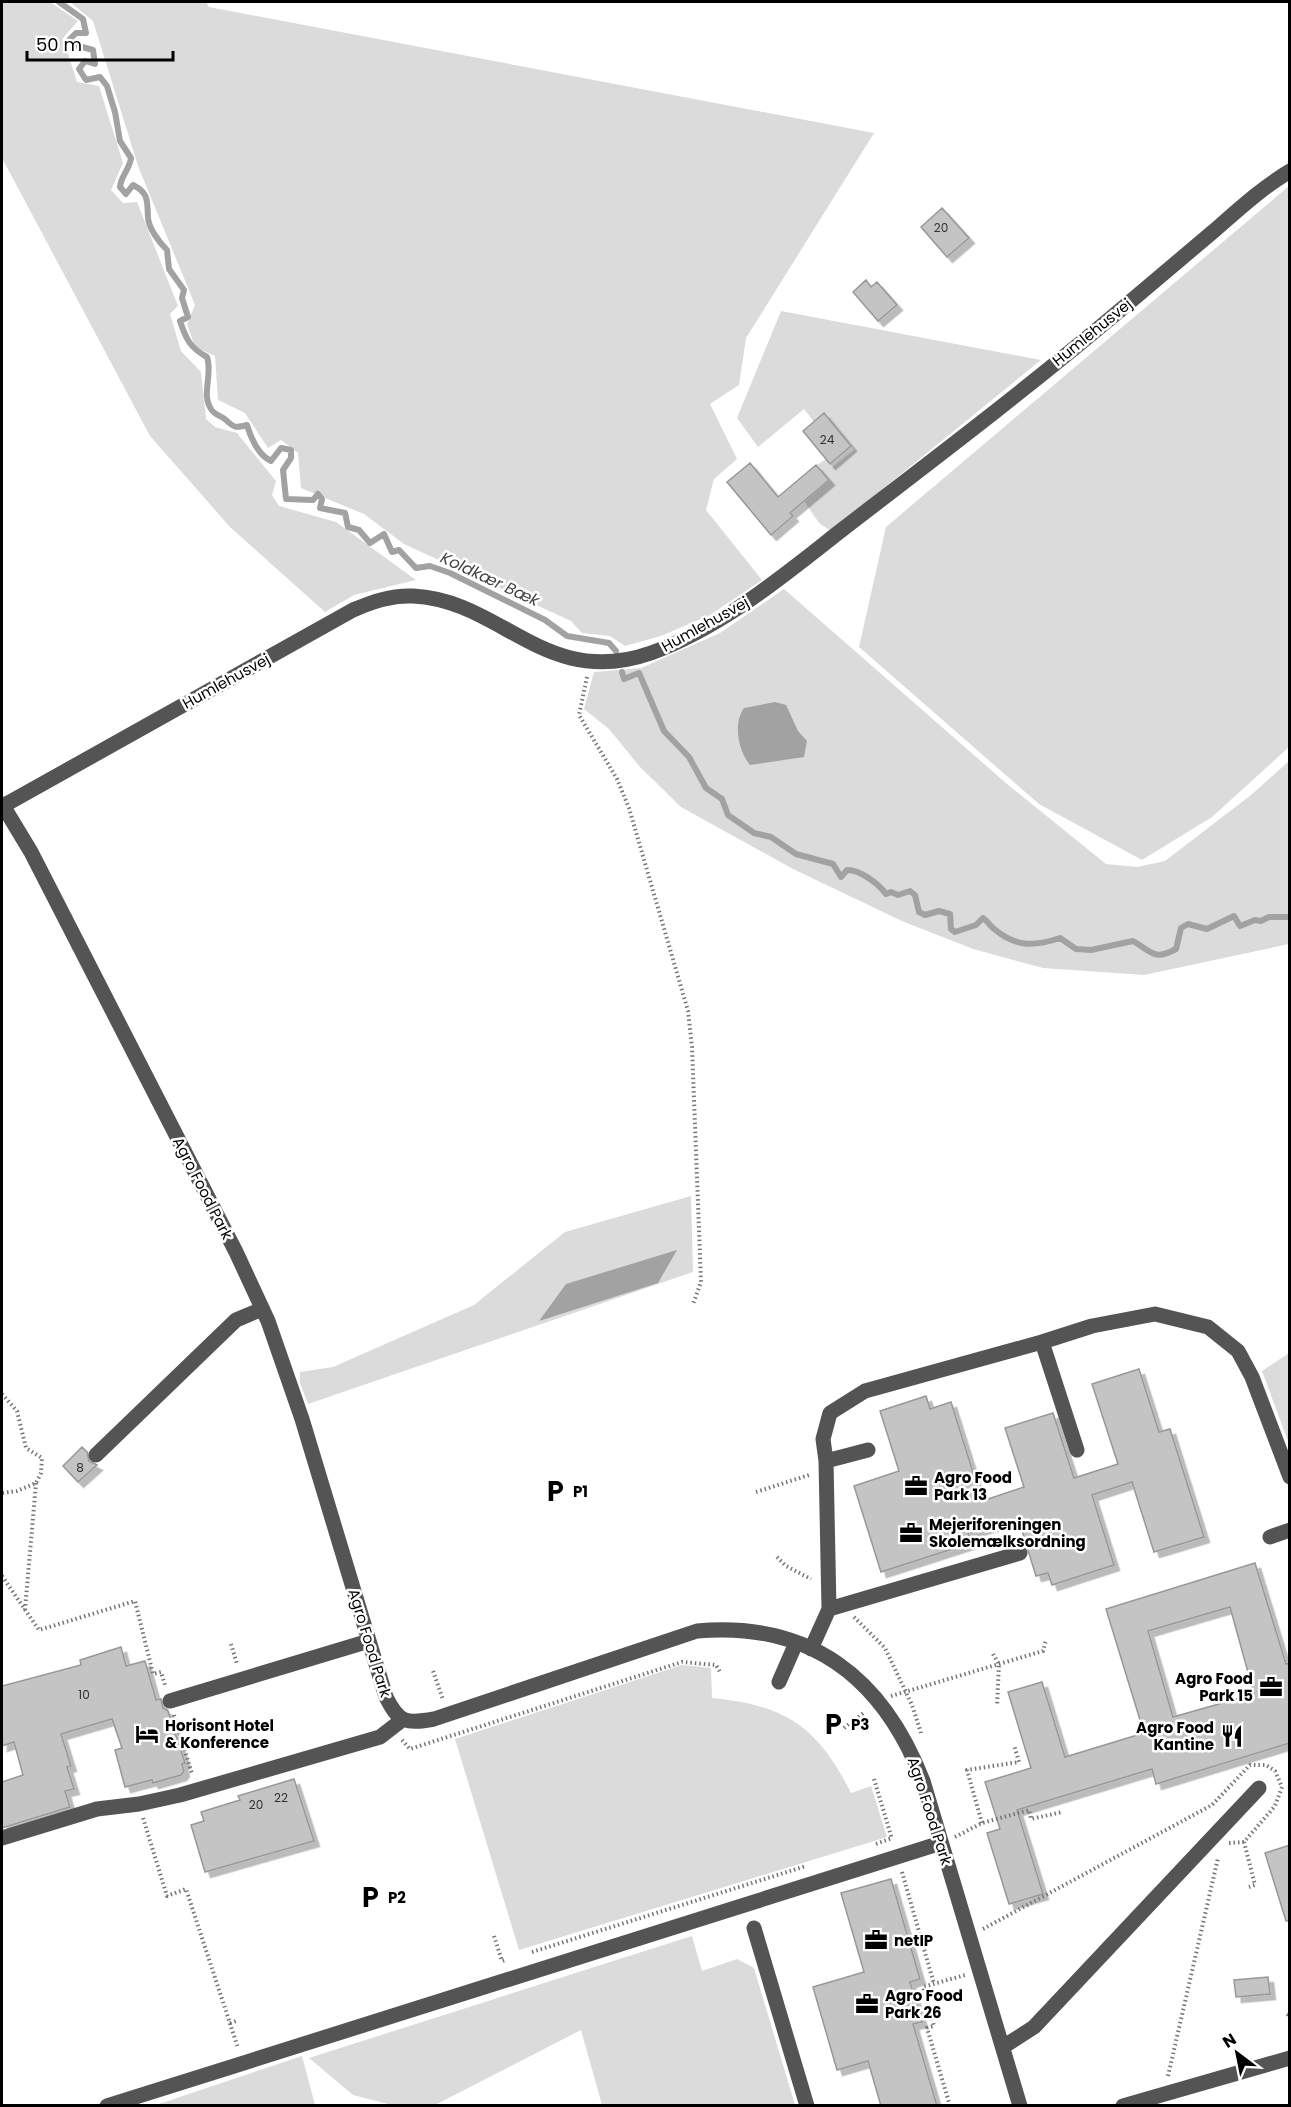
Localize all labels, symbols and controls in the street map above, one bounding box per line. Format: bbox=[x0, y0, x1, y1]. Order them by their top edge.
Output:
scale bar bbox=[27, 24, 172, 62]
text: 50 m bbox=[36, 32, 82, 57]
house number: 20 bbox=[934, 219, 948, 236]
street label: Humlehusvej bbox=[1048, 293, 1136, 371]
house number: 24 bbox=[820, 431, 835, 448]
water label: Koldkær Bæk bbox=[437, 546, 544, 612]
street label: Humlehusvej bbox=[658, 591, 752, 657]
street label: Humlehusvej bbox=[179, 648, 273, 714]
street label: Agro Food Park bbox=[168, 1133, 238, 1243]
house number: 8 bbox=[76, 1459, 84, 1476]
place label: Agro Food Park 13 bbox=[934, 1467, 1012, 1505]
office icon: Agro Food Park 13 bbox=[903, 1473, 929, 1499]
parking icon: P1 bbox=[542, 1478, 568, 1504]
place label: P1 bbox=[573, 1481, 588, 1502]
place label: Mejeriforeningen Skolemælksordning bbox=[929, 1514, 1086, 1552]
office icon: Mejeriforeningen Skolemælksordning bbox=[898, 1520, 924, 1546]
street label: Agro Food Park bbox=[344, 1586, 397, 1700]
place label: Agro Food Park 15 bbox=[1175, 1668, 1253, 1706]
office icon: Agro Food Park 15 bbox=[1258, 1674, 1284, 1700]
house number: 10 bbox=[78, 1686, 90, 1703]
parking icon: P3 bbox=[820, 1711, 846, 1737]
place label: P3 bbox=[851, 1714, 869, 1735]
place label: Horisont Hotel & Konference bbox=[165, 1715, 274, 1753]
place label: Agro Food Kantine bbox=[1136, 1717, 1214, 1755]
hotel icon: Horisont Hotel & Konference bbox=[134, 1721, 160, 1747]
restaurant icon: Agro Food Kantine bbox=[1219, 1723, 1245, 1749]
street label: Agro Food Park bbox=[903, 1754, 957, 1868]
house number: 22 bbox=[274, 1789, 288, 1806]
house number: 20 bbox=[249, 1796, 263, 1813]
parking icon: P2 bbox=[357, 1884, 383, 1910]
place label: P2 bbox=[388, 1887, 406, 1908]
office icon: netIP bbox=[863, 1927, 889, 1953]
place label: netIP bbox=[894, 1930, 933, 1951]
place label: Agro Food Park 26 bbox=[885, 1985, 963, 2023]
office icon: Agro Food Park 26 bbox=[854, 1991, 880, 2017]
north arrow bbox=[1207, 2023, 1267, 2083]
text: N bbox=[1218, 2028, 1241, 2054]

